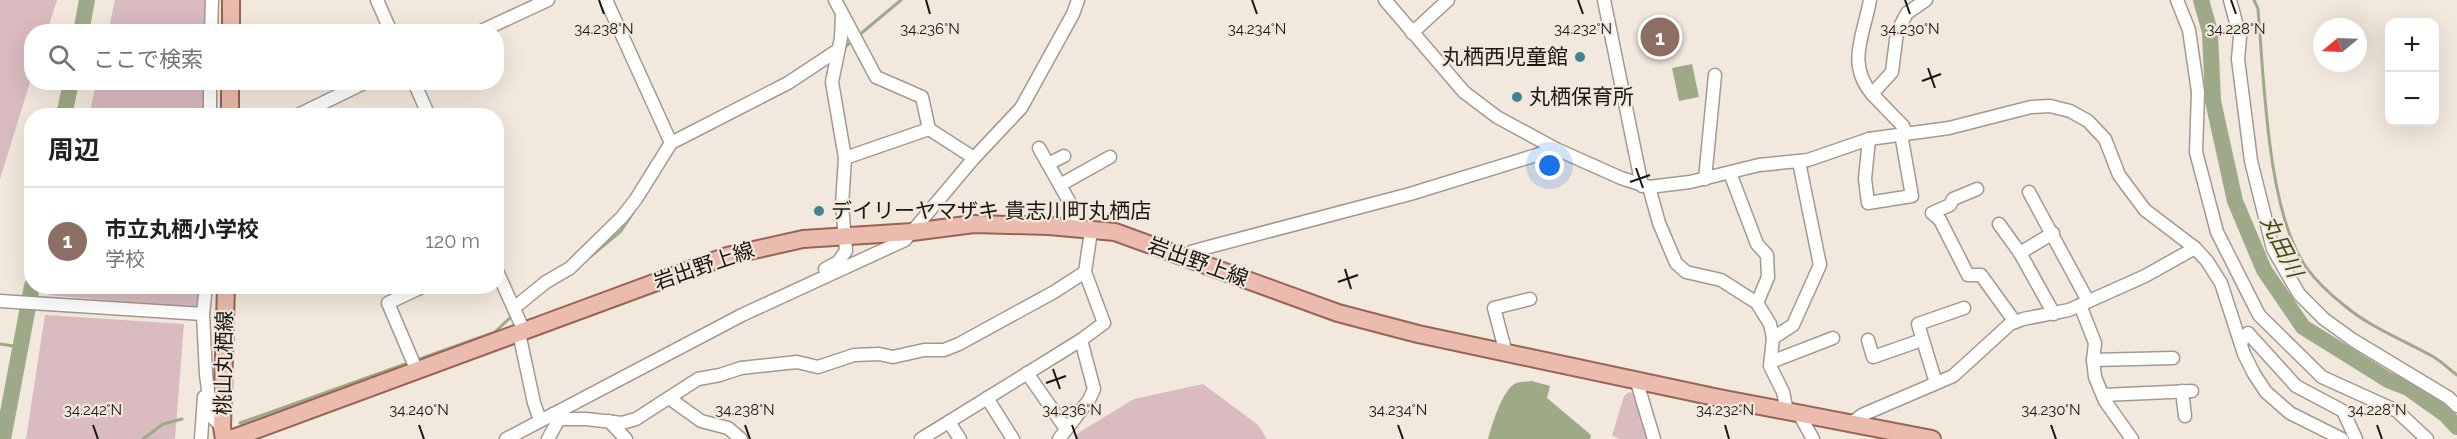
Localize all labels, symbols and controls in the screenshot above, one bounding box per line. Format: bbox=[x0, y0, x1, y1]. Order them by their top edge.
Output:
pin: 1 bbox=[1640, 15, 1680, 60]
north arrow bbox=[2313, 18, 2367, 72]
map controls bbox=[2385, 18, 2439, 126]
button: + bbox=[2385, 18, 2439, 72]
text: 34.238°N bbox=[574, 20, 634, 38]
text: 34.236°N bbox=[900, 20, 960, 38]
text: 34.234°N bbox=[1228, 20, 1286, 38]
text: 34.232°N bbox=[1554, 20, 1612, 38]
text: 34.230°N bbox=[1880, 20, 1940, 38]
text: 34.228°N bbox=[2206, 20, 2266, 38]
search box bbox=[24, 24, 504, 90]
icon: search bbox=[45, 41, 78, 74]
place label: 丸栖西児童館 bbox=[1442, 44, 1568, 69]
text: ここで検索 bbox=[93, 46, 203, 72]
marker: 丸栖西児童館 bbox=[1573, 50, 1587, 64]
button: − bbox=[2385, 72, 2439, 126]
place label: 丸栖保育所 bbox=[1529, 84, 1634, 109]
marker: 丸栖保育所 bbox=[1510, 90, 1524, 104]
text: 周辺 bbox=[48, 135, 100, 165]
your location bbox=[1535, 151, 1564, 180]
place label: デイリーヤマザキ 貴志川町丸栖店 bbox=[831, 198, 1151, 223]
marker: デイリーヤマザキ 貴志川町丸栖店 bbox=[812, 204, 826, 218]
water label: 丸田川 bbox=[2255, 211, 2309, 283]
text: 市立丸栖小学校 bbox=[105, 216, 259, 242]
text: 1 bbox=[63, 229, 72, 253]
text: 120 m bbox=[425, 229, 480, 253]
street label: 岩出野上線 bbox=[1145, 232, 1252, 291]
street label: 岩出野上線 bbox=[650, 237, 758, 294]
text: 学校 bbox=[105, 247, 145, 271]
street label: 桃山丸栖線 bbox=[210, 310, 237, 416]
text: 34.242°N bbox=[64, 401, 122, 419]
text: 34.240°N bbox=[389, 401, 449, 419]
text: 34.238°N bbox=[715, 401, 775, 419]
text: 34.236°N bbox=[1042, 401, 1102, 419]
text: 34.234°N bbox=[1369, 401, 1427, 419]
text: 34.232°N bbox=[1696, 401, 1754, 419]
text: 34.230°N bbox=[2021, 401, 2081, 419]
text: 34.228°N bbox=[2347, 401, 2407, 419]

